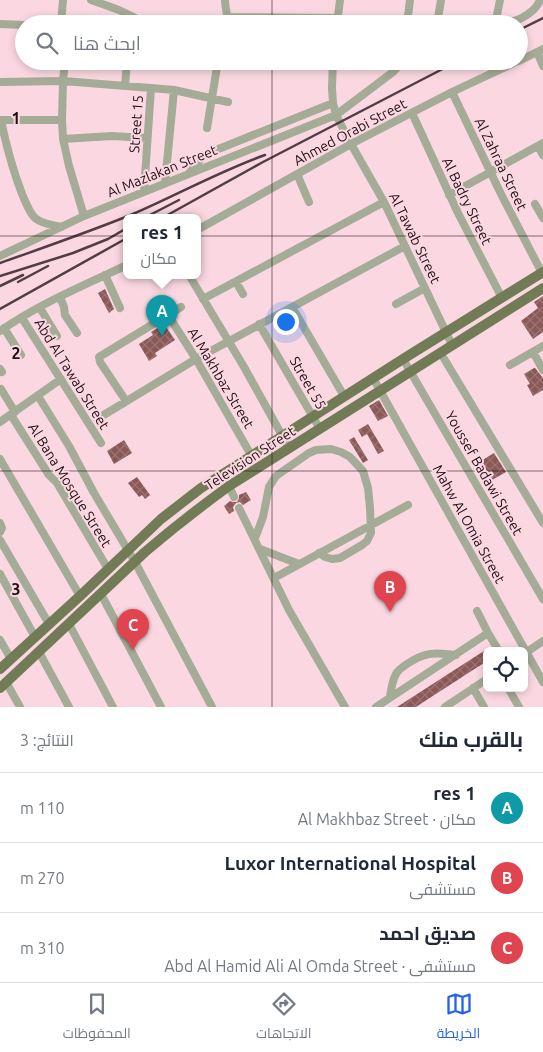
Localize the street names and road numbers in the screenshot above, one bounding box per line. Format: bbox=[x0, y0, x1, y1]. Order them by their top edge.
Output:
street label: Street 15 bbox=[126, 94, 146, 154]
street label: Ahmed Orabi Street bbox=[291, 95, 410, 169]
street label: Al Zahraa Street bbox=[472, 115, 531, 213]
street label: Al Mazlakan Street bbox=[105, 141, 220, 200]
street label: Al Badry Street bbox=[439, 155, 495, 248]
street label: Al Tawab Street bbox=[386, 190, 444, 286]
street label: Abd Al Tawab Street bbox=[31, 316, 113, 433]
street label: Al Makhbaz Street bbox=[185, 325, 258, 432]
street label: Street 55 bbox=[287, 354, 329, 412]
street label: Youssef Badawi Street bbox=[442, 408, 526, 538]
street label: Al Bana Mosque Street bbox=[25, 420, 115, 550]
street label: Television Street bbox=[202, 423, 299, 493]
street label: Mahw Al Omia Street bbox=[430, 462, 509, 587]

